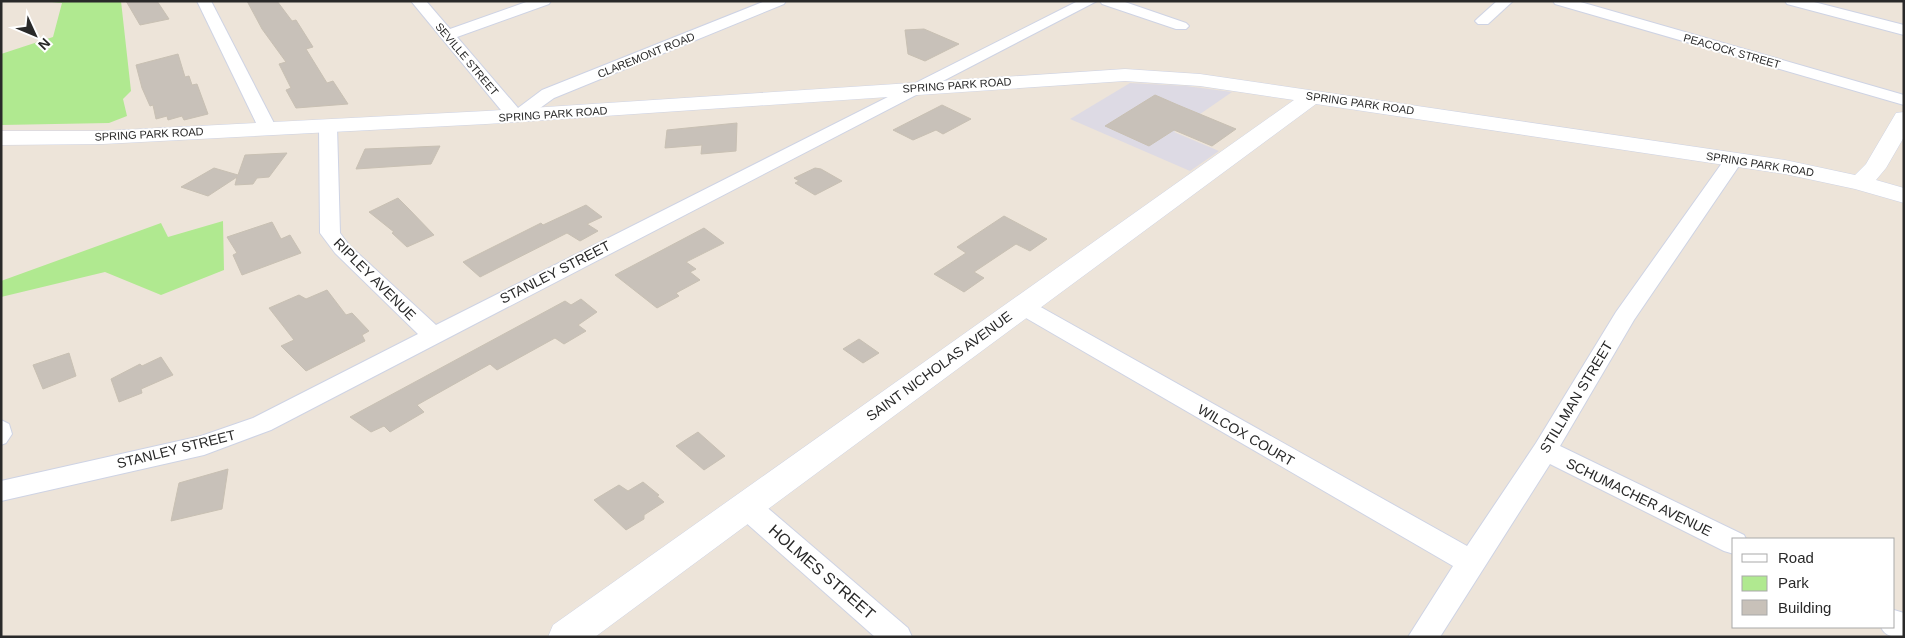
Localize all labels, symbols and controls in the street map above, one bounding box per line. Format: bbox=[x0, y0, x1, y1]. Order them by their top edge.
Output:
north arrow bbox=[10, 10, 60, 60]
street label: SEVILLE STREET bbox=[433, 20, 501, 98]
street label: CLAREMONT ROAD bbox=[596, 30, 696, 80]
street label: PEACOCK STREET bbox=[1682, 31, 1782, 71]
text: N bbox=[35, 35, 54, 53]
street label: SPRING PARK ROAD bbox=[902, 75, 1012, 95]
street label: SPRING PARK ROAD bbox=[1305, 89, 1415, 117]
street label: SPRING PARK ROAD bbox=[498, 104, 608, 124]
street label: SPRING PARK ROAD bbox=[94, 125, 204, 143]
street label: SPRING PARK ROAD bbox=[1705, 150, 1815, 178]
street label: RIPLEY AVENUE bbox=[331, 235, 419, 323]
street label: STANLEY STREET bbox=[497, 237, 613, 307]
street label: SAINT NICHOLAS AVENUE bbox=[863, 308, 1015, 424]
street label: STILLMAN STREET bbox=[1536, 338, 1616, 456]
street label: WILCOX COURT bbox=[1195, 401, 1297, 469]
street label: STANLEY STREET bbox=[115, 426, 237, 471]
street label: SCHUMACHER AVENUE bbox=[1564, 455, 1714, 539]
street label: HOLMES STREET bbox=[765, 521, 879, 623]
legend bbox=[1732, 538, 1895, 628]
text: Road bbox=[1778, 549, 1814, 566]
text: Park bbox=[1778, 574, 1809, 591]
text: Building bbox=[1778, 599, 1831, 616]

